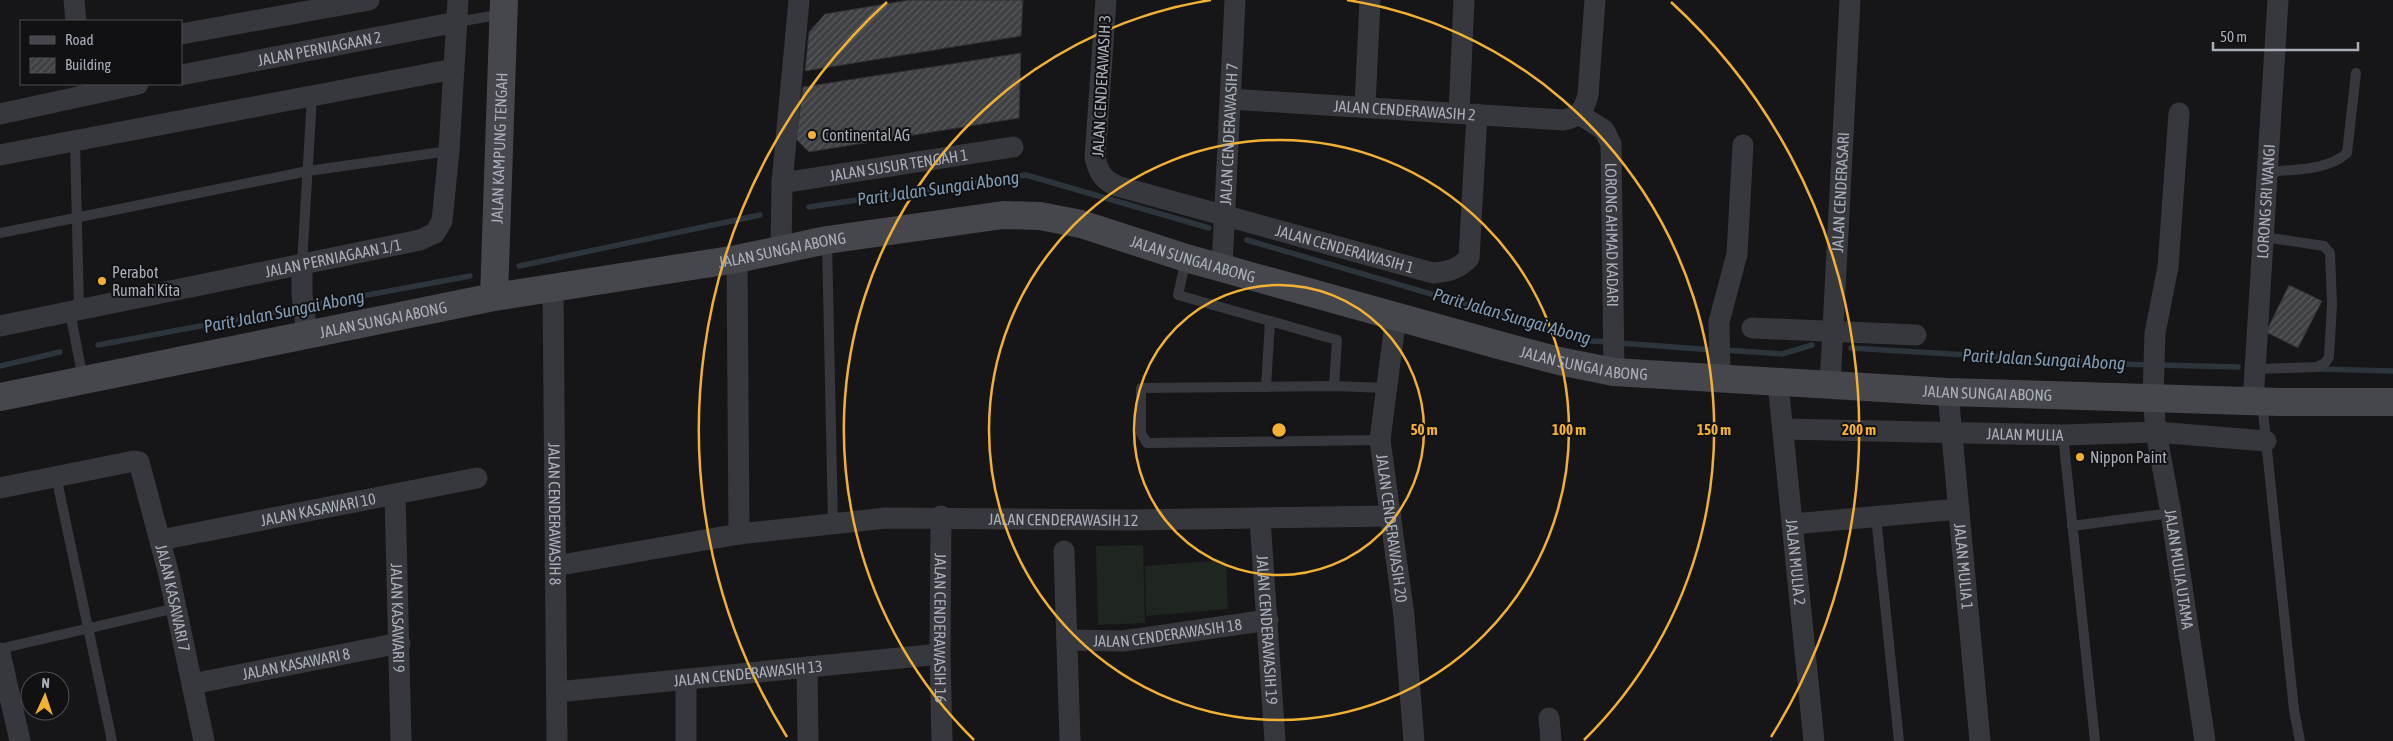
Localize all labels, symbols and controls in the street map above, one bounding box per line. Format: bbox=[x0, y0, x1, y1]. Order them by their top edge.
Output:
street label: JALAN CENDERAWASIH 3 bbox=[1088, 14, 1114, 158]
legend bbox=[20, 20, 182, 85]
scale bar bbox=[2213, 20, 2358, 52]
street label: JALAN PERNIAGAAN 2 bbox=[256, 28, 383, 69]
text: 50 m bbox=[2220, 28, 2247, 45]
text: Road bbox=[65, 31, 94, 48]
text: Building bbox=[65, 56, 111, 73]
street label: JALAN CENDERAWASIH 7 bbox=[1216, 63, 1241, 206]
street label: JALAN KAMPUNG TENGAH bbox=[487, 72, 511, 224]
street label: JALAN CENDERAWASIH 2 bbox=[1333, 97, 1476, 123]
place label: Continental AG bbox=[822, 126, 910, 144]
marker: Continental AG bbox=[806, 129, 818, 141]
street label: JALAN CENDERASARI bbox=[1828, 132, 1852, 253]
street label: LORONG SRI WANGI bbox=[2253, 144, 2278, 259]
street label: JALAN SUSUR TENGAH 1 bbox=[828, 145, 969, 184]
street label: LORONG AHMAD KADARI bbox=[1602, 163, 1622, 307]
water label: Parit Jalan Sungai Abong bbox=[856, 166, 1020, 210]
street label: JALAN CENDERAWASIH 1 bbox=[1274, 221, 1416, 276]
street label: JALAN SUNGAI ABONG bbox=[717, 228, 847, 271]
street label: JALAN SUNGAI ABONG bbox=[1128, 232, 1258, 286]
street label: JALAN PERNIAGAAN 1/1 bbox=[263, 235, 403, 281]
place label: Perabot Rumah Kita bbox=[112, 263, 180, 299]
marker: Perabot Rumah Kita bbox=[96, 275, 108, 287]
water label: Parit Jalan Sungai Abong bbox=[1431, 283, 1593, 349]
water label: Parit Jalan Sungai Abong bbox=[202, 285, 366, 337]
street label: JALAN SUNGAI ABONG bbox=[318, 298, 449, 341]
street label: JALAN SUNGAI ABONG bbox=[1518, 342, 1648, 383]
water label: Parit Jalan Sungai Abong bbox=[1962, 344, 2126, 374]
street label: JALAN SUNGAI ABONG bbox=[1922, 381, 2053, 404]
centre of rings bbox=[1270, 421, 1288, 439]
text: 50 m bbox=[1411, 421, 1438, 438]
text: 100 m bbox=[1552, 421, 1586, 438]
text: 150 m bbox=[1697, 421, 1731, 438]
text: 200 m bbox=[1842, 421, 1876, 438]
street label: JALAN MULIA bbox=[1986, 424, 2064, 444]
street label: JALAN CENDERAWASIH 8 bbox=[545, 443, 565, 585]
place label: Nippon Paint bbox=[2090, 448, 2167, 467]
marker: Nippon Paint bbox=[2074, 451, 2086, 463]
street label: JALAN CENDERAWASIH 20 bbox=[1373, 453, 1411, 604]
street label: JALAN KASAWARI 10 bbox=[259, 489, 377, 529]
street label: JALAN MULIA UTAMA bbox=[2161, 507, 2197, 631]
street label: JALAN CENDERAWASIH 12 bbox=[988, 510, 1139, 529]
street label: JALAN MULIA 2 bbox=[1783, 518, 1809, 606]
street label: JALAN MULIA 1 bbox=[1951, 522, 1977, 610]
street label: JALAN KASAWARI 7 bbox=[152, 542, 194, 653]
street label: JALAN CENDERAWASIH 16 bbox=[931, 553, 950, 703]
street label: JALAN CENDERAWASIH 19 bbox=[1253, 554, 1282, 705]
street label: JALAN KASAWARI 9 bbox=[388, 563, 408, 673]
street label: JALAN CENDERAWASIH 18 bbox=[1093, 615, 1243, 650]
street label: JALAN KASAWARI 8 bbox=[240, 644, 352, 683]
street label: JALAN CENDERAWASIH 13 bbox=[673, 657, 824, 689]
north arrow bbox=[20, 671, 70, 721]
text: N bbox=[41, 675, 50, 691]

